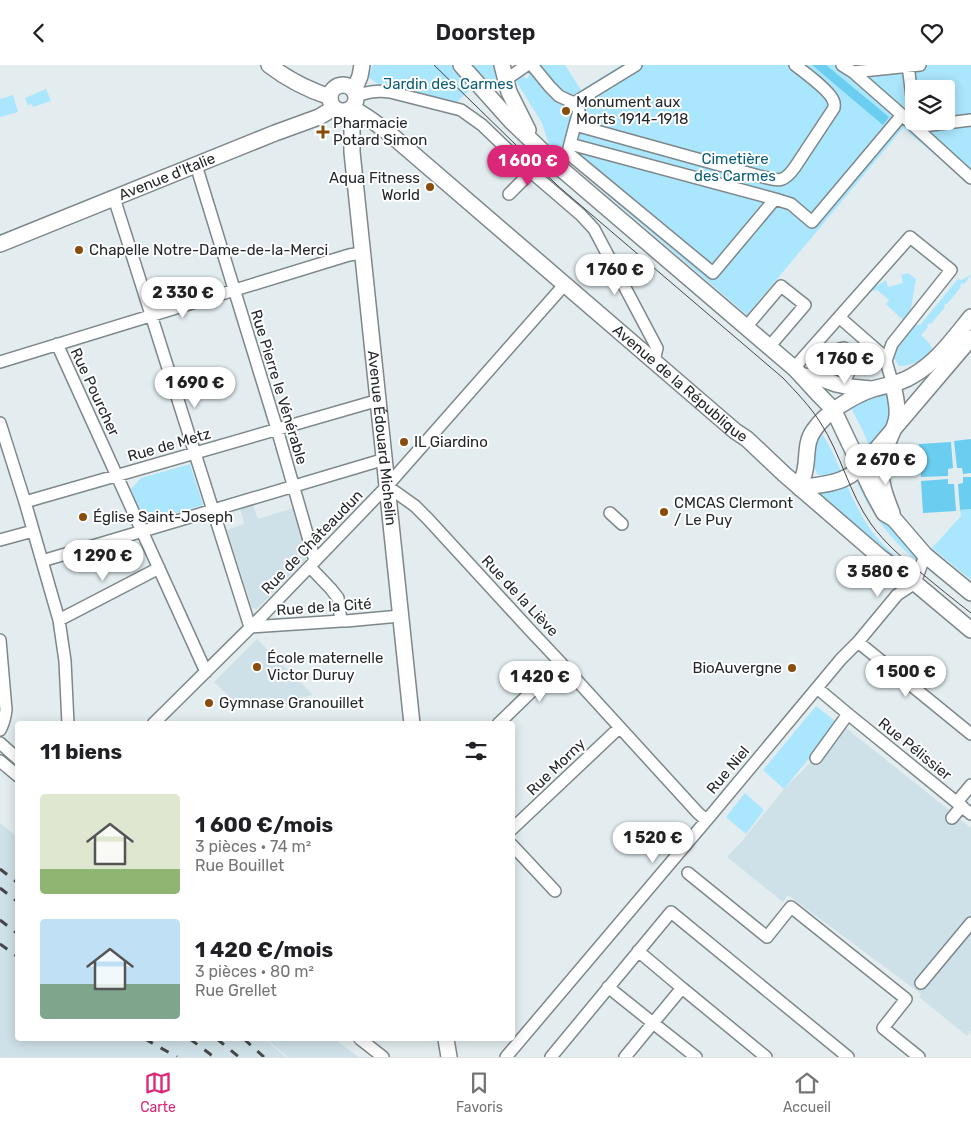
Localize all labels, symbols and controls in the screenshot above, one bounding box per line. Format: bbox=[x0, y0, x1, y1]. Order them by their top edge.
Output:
icon: back bbox=[25, 19, 53, 47]
text: Doorstep bbox=[436, 19, 535, 46]
icon: heart bbox=[918, 19, 946, 47]
park label: Jardin des Carmes bbox=[383, 75, 514, 93]
map controls bbox=[905, 80, 955, 130]
button: layers bbox=[905, 80, 955, 130]
place label: Monument aux Morts 1914-1918 bbox=[576, 93, 688, 128]
marker: Monument aux Morts 1914-1918 bbox=[560, 105, 572, 117]
place label: Pharmacie Potard Simon bbox=[333, 114, 427, 149]
marker: Pharmacie Potard Simon bbox=[317, 126, 329, 138]
pin: 1 600 € bbox=[482, 145, 574, 187]
street label: Avenue d'Italie bbox=[116, 149, 218, 204]
park label: Cimetière des Carmes bbox=[694, 150, 776, 185]
text: 1 600 € bbox=[498, 151, 558, 170]
place label: Aqua Fitness World bbox=[329, 169, 420, 204]
marker: Aqua Fitness World bbox=[424, 181, 436, 193]
place label: Chapelle Notre-Dame-de-la-Merci bbox=[89, 241, 328, 259]
marker: Chapelle Notre-Dame-de-la-Merci bbox=[73, 244, 85, 256]
pin: 1 760 € bbox=[569, 253, 661, 296]
text: 1 760 € bbox=[586, 260, 644, 279]
pin: 2 330 € bbox=[137, 277, 229, 319]
text: 2 330 € bbox=[152, 283, 214, 302]
street label: Rue Pierre le Vénérable bbox=[247, 307, 311, 467]
street label: Avenue de la République bbox=[609, 321, 751, 446]
pin: 1 760 € bbox=[799, 343, 891, 385]
street label: Rue Pourcher bbox=[67, 345, 123, 439]
street label: Avenue Édouard Michelin bbox=[364, 349, 400, 526]
text: 1 760 € bbox=[816, 349, 874, 368]
pin: 1 690 € bbox=[149, 367, 241, 409]
text: 1 690 € bbox=[166, 373, 224, 392]
street label: Rue de Metz bbox=[125, 424, 213, 465]
place label: IL Giardino bbox=[414, 433, 488, 451]
marker: IL Giardino bbox=[398, 436, 410, 448]
pin: 2 670 € bbox=[840, 443, 932, 486]
text: 2 670 € bbox=[856, 450, 916, 469]
street label: Rue de Châteaudun bbox=[258, 486, 366, 598]
place label: CMCAS Clermont / Le Puy bbox=[674, 494, 793, 529]
marker: CMCAS Clermont / Le Puy bbox=[658, 506, 670, 518]
place label: Église Saint-Joseph bbox=[93, 508, 233, 526]
marker: Église Saint-Joseph bbox=[77, 511, 89, 523]
pin: 1 290 € bbox=[57, 539, 149, 582]
text: 1 290 € bbox=[74, 546, 132, 565]
street label: Rue de la Liève bbox=[478, 552, 562, 640]
pin: 3 580 € bbox=[832, 555, 924, 598]
text: 3 580 € bbox=[847, 562, 909, 581]
street label: Rue de la Cité bbox=[276, 595, 372, 619]
place label: École maternelle Victor Duruy bbox=[267, 649, 383, 684]
pin: 1 500 € bbox=[860, 655, 952, 698]
place label: BioAuvergne bbox=[692, 659, 782, 677]
marker: École maternelle Victor Duruy bbox=[251, 661, 263, 673]
pin: 1 420 € bbox=[494, 661, 586, 703]
marker: BioAuvergne bbox=[786, 662, 798, 674]
text: 1 500 € bbox=[876, 662, 936, 681]
text: 1 420 € bbox=[510, 667, 570, 686]
place label: Gymnase Granouillet bbox=[219, 694, 364, 712]
marker: Gymnase Granouillet bbox=[203, 697, 215, 709]
street label: Rue Pélissier bbox=[875, 714, 956, 784]
street label: Rue Morny bbox=[523, 735, 589, 799]
icon: filters bbox=[462, 737, 490, 765]
text: 11 biens bbox=[40, 739, 122, 764]
street label: Rue Niel bbox=[703, 742, 753, 798]
text: 1 600 €/mois bbox=[195, 812, 333, 837]
icon: home bbox=[80, 814, 140, 874]
pin: 1 520 € bbox=[607, 821, 699, 864]
text: 1 520 € bbox=[624, 828, 682, 847]
text: 3 pièces · 74 m² bbox=[195, 837, 311, 856]
text: Rue Bouillet bbox=[195, 856, 284, 875]
text: 1 420 €/mois bbox=[195, 937, 333, 962]
icon: home bbox=[80, 939, 140, 999]
text: 3 pièces · 80 m² bbox=[195, 962, 314, 981]
text: Rue Grellet bbox=[195, 981, 277, 1000]
tab: Carte bbox=[140, 1069, 176, 1116]
tab: Favoris bbox=[456, 1069, 503, 1116]
tab: Accueil bbox=[783, 1069, 831, 1116]

